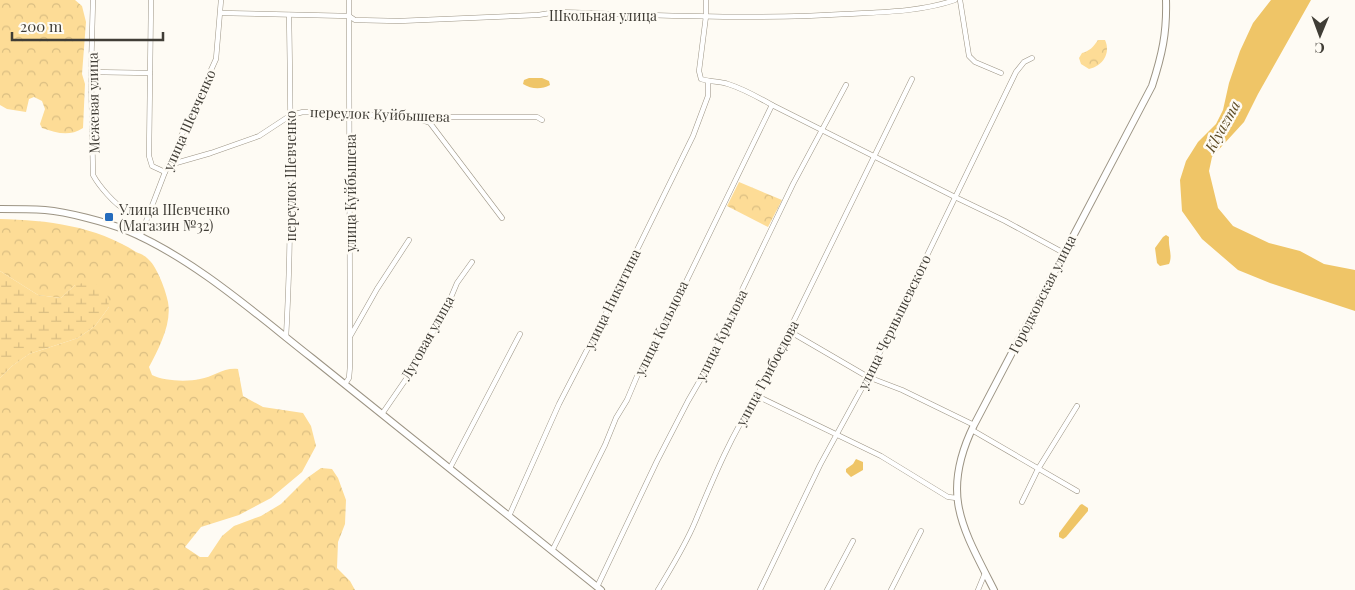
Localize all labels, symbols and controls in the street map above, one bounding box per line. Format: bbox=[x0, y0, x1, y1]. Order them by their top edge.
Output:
street label: Школьная улица bbox=[549, 6, 657, 25]
scale bar bbox=[12, 10, 164, 42]
north arrow bbox=[1295, 10, 1345, 60]
text: 200 m bbox=[20, 16, 63, 36]
text: С bbox=[1315, 39, 1325, 58]
street label: Межевая улица bbox=[83, 52, 103, 154]
street label: улица Шевченко bbox=[158, 66, 220, 174]
water label: Klyazma bbox=[1199, 97, 1244, 156]
street label: переулок Куйбышева bbox=[310, 102, 450, 126]
street label: переулок Шевченко bbox=[281, 110, 300, 241]
street label: улица Куйбышева bbox=[341, 134, 360, 253]
place label: Улица Шевченко (Магазин №32) bbox=[118, 200, 230, 235]
marker: Улица Шевченко (Магазин №32) bbox=[103, 211, 115, 223]
street label: Городковская улица bbox=[1004, 232, 1080, 356]
street label: улица Никитина bbox=[579, 246, 645, 353]
street label: улица Чернышевского bbox=[853, 251, 935, 394]
street label: улица Кольцова bbox=[629, 277, 692, 380]
street label: улица Крылова bbox=[690, 286, 751, 385]
street label: Луговая улица bbox=[395, 292, 458, 385]
street label: улица Грибоедова bbox=[731, 317, 803, 430]

